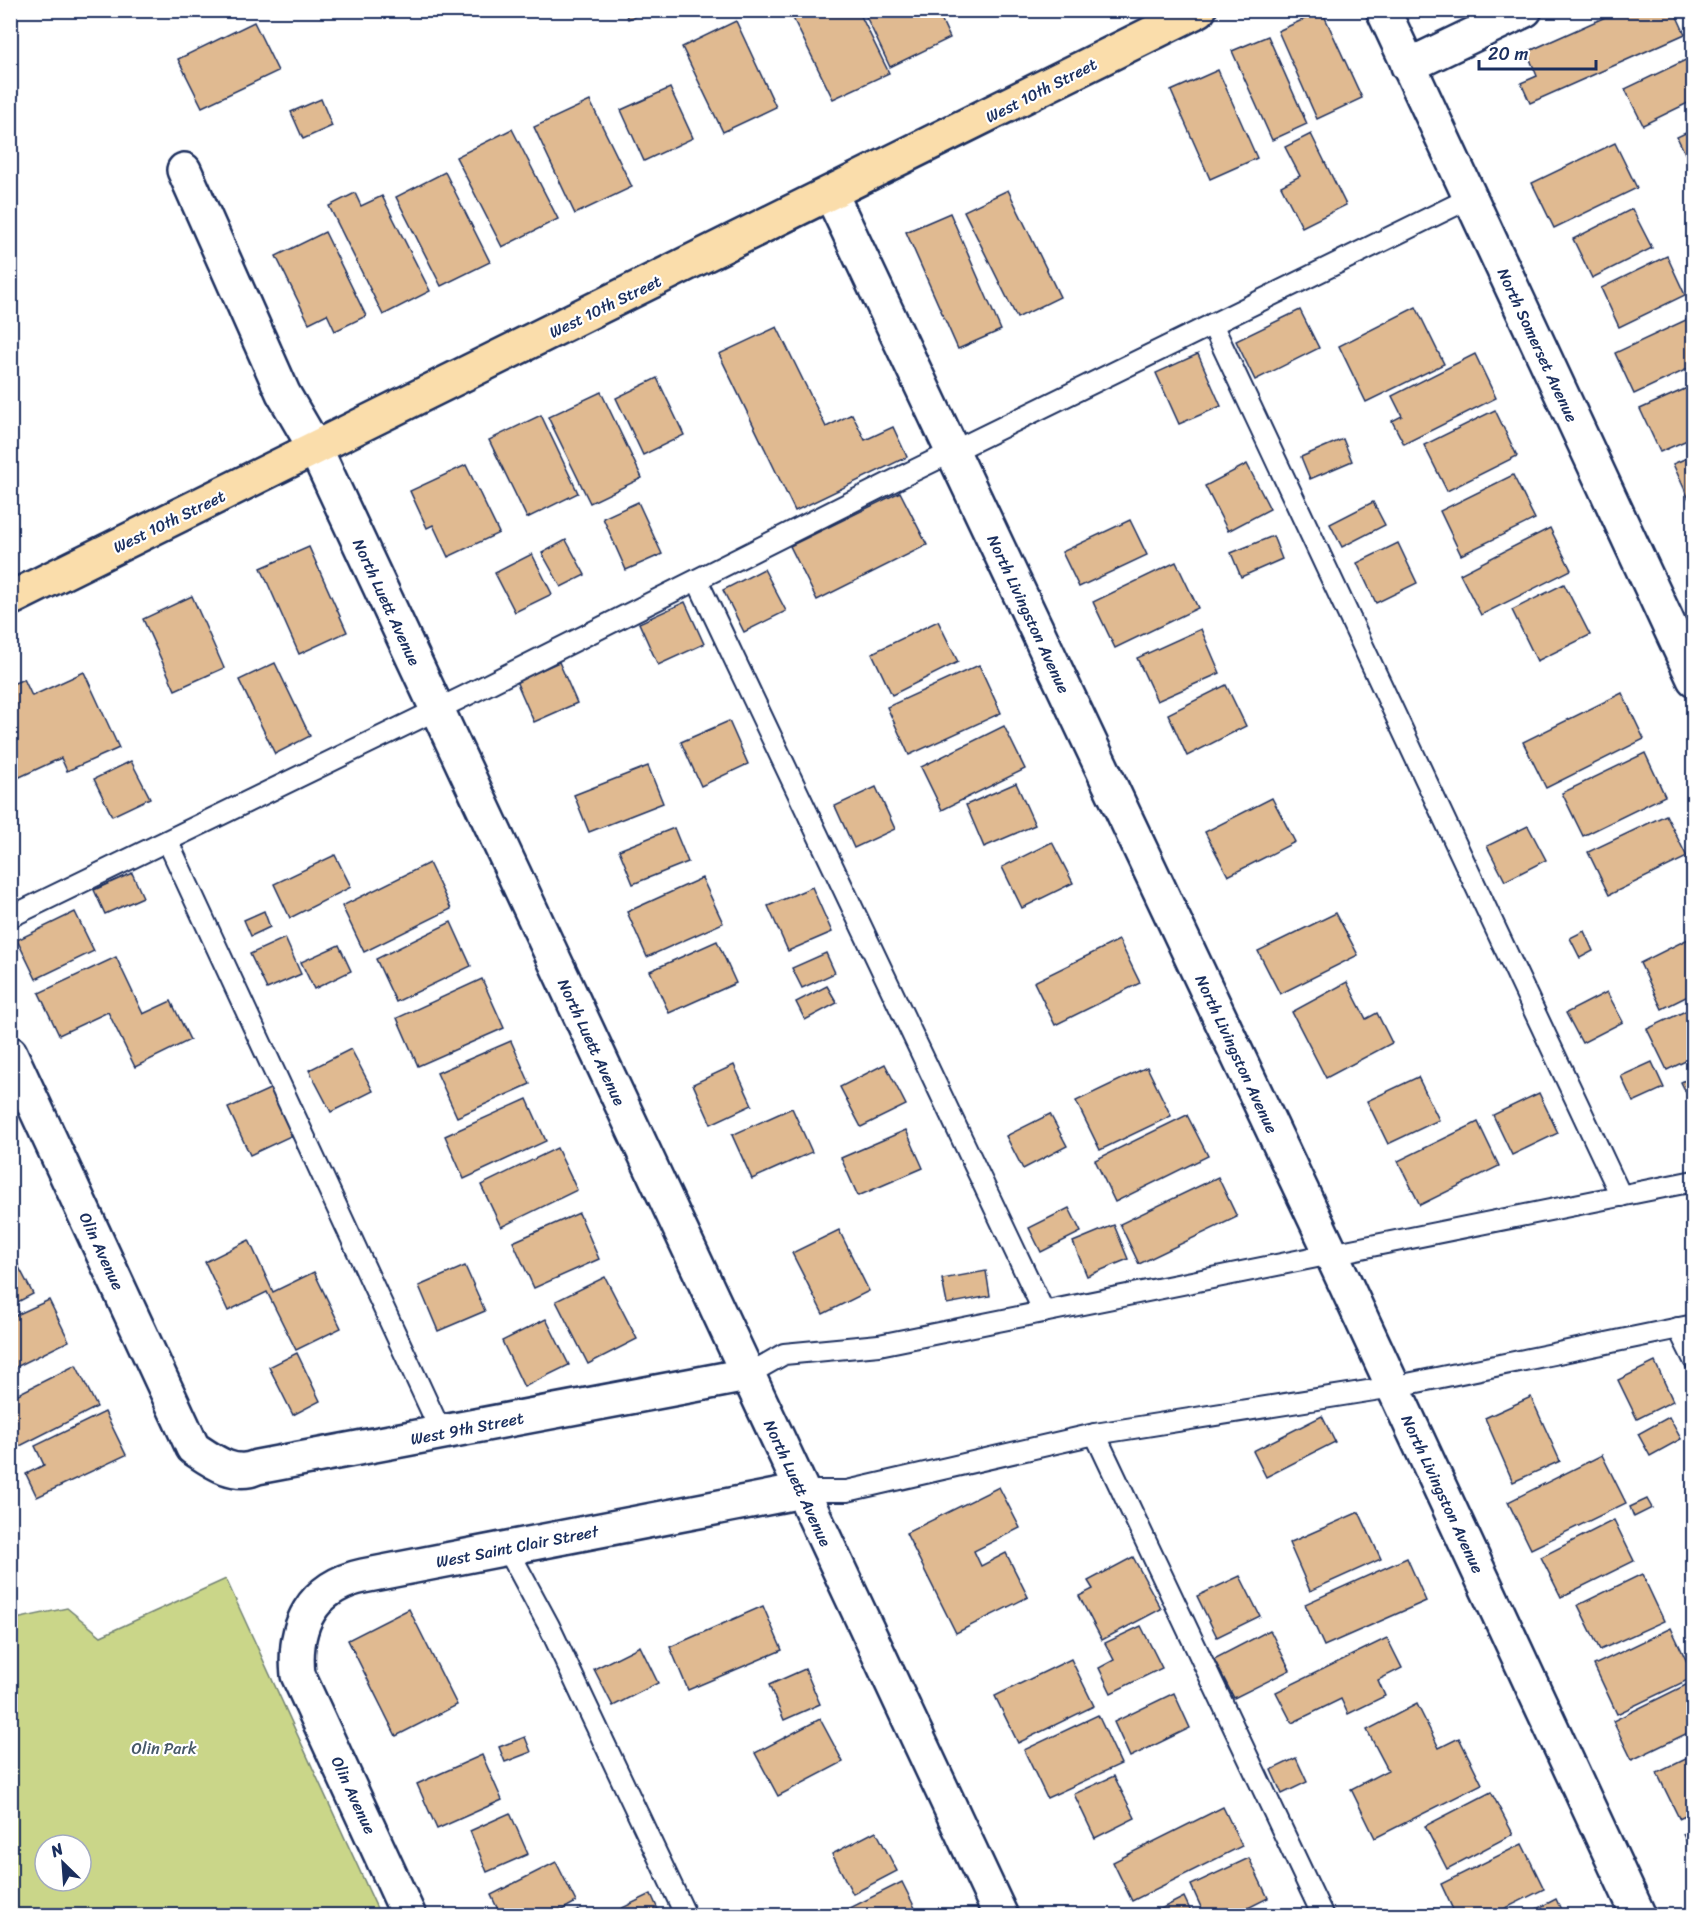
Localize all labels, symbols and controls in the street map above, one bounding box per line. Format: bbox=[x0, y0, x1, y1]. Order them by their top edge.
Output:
scale bar bbox=[1479, 33, 1596, 71]
text: 20 m bbox=[1488, 38, 1528, 70]
street label: West 10th Street bbox=[980, 50, 1102, 131]
street label: North Somerset Avenue bbox=[1489, 263, 1586, 427]
street label: West 10th Street bbox=[544, 267, 666, 346]
street label: West 10th Street bbox=[108, 482, 230, 561]
street label: North Livingston Avenue bbox=[979, 530, 1078, 699]
street label: North Luett Avenue bbox=[344, 534, 429, 671]
street label: North Livingston Avenue bbox=[1187, 970, 1286, 1139]
street label: North Luett Avenue bbox=[549, 974, 634, 1111]
street label: Olin Avenue bbox=[71, 1207, 132, 1295]
street label: West 9th Street bbox=[408, 1403, 526, 1454]
street label: North Livingston Avenue bbox=[1393, 1410, 1492, 1579]
street label: North Luett Avenue bbox=[755, 1415, 840, 1552]
street label: West Saint Clair Street bbox=[433, 1516, 601, 1576]
park label: Olin Park bbox=[132, 1734, 197, 1763]
street label: Olin Avenue bbox=[323, 1751, 384, 1839]
north arrow bbox=[33, 1833, 93, 1893]
text: N bbox=[45, 1834, 69, 1866]

